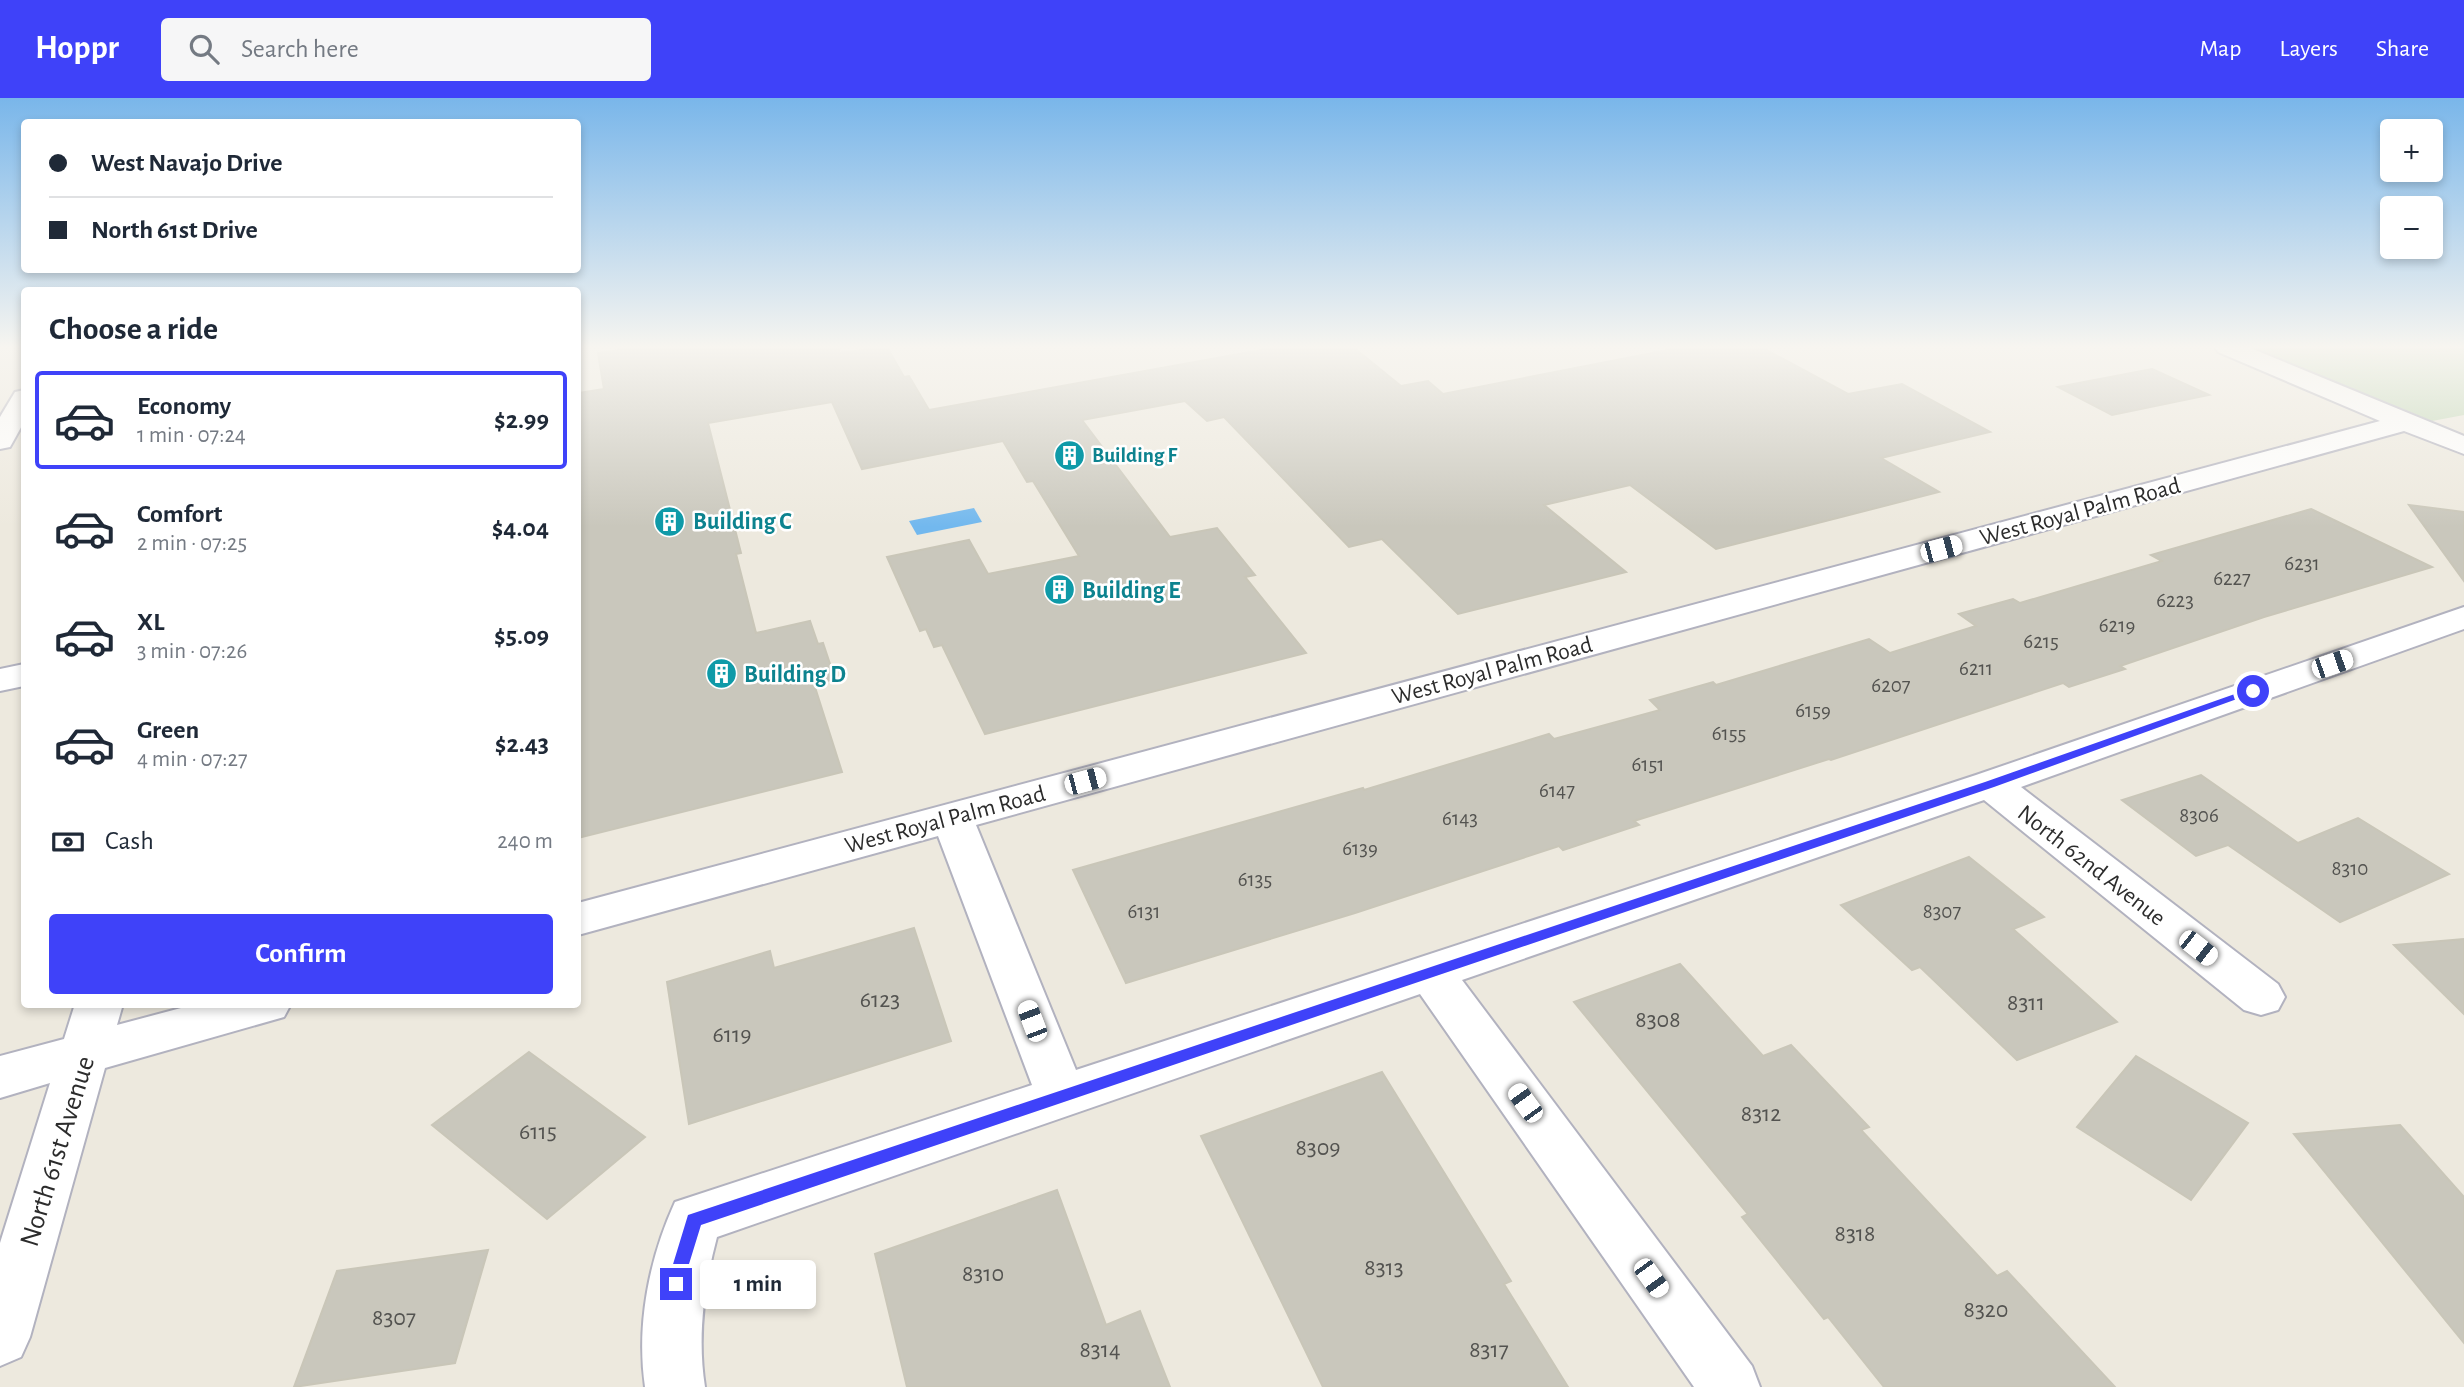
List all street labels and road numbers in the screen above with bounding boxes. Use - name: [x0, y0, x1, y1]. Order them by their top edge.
- street label: West Royal Palm Road: [1977, 474, 2183, 550]
- street label: West Royal Palm Road: [1389, 633, 1595, 709]
- street label: West Royal Palm Road: [842, 782, 1048, 858]
- street label: North 62nd Avenue: [2013, 801, 2170, 931]
- street label: North 61st Avenue: [16, 1053, 100, 1250]

